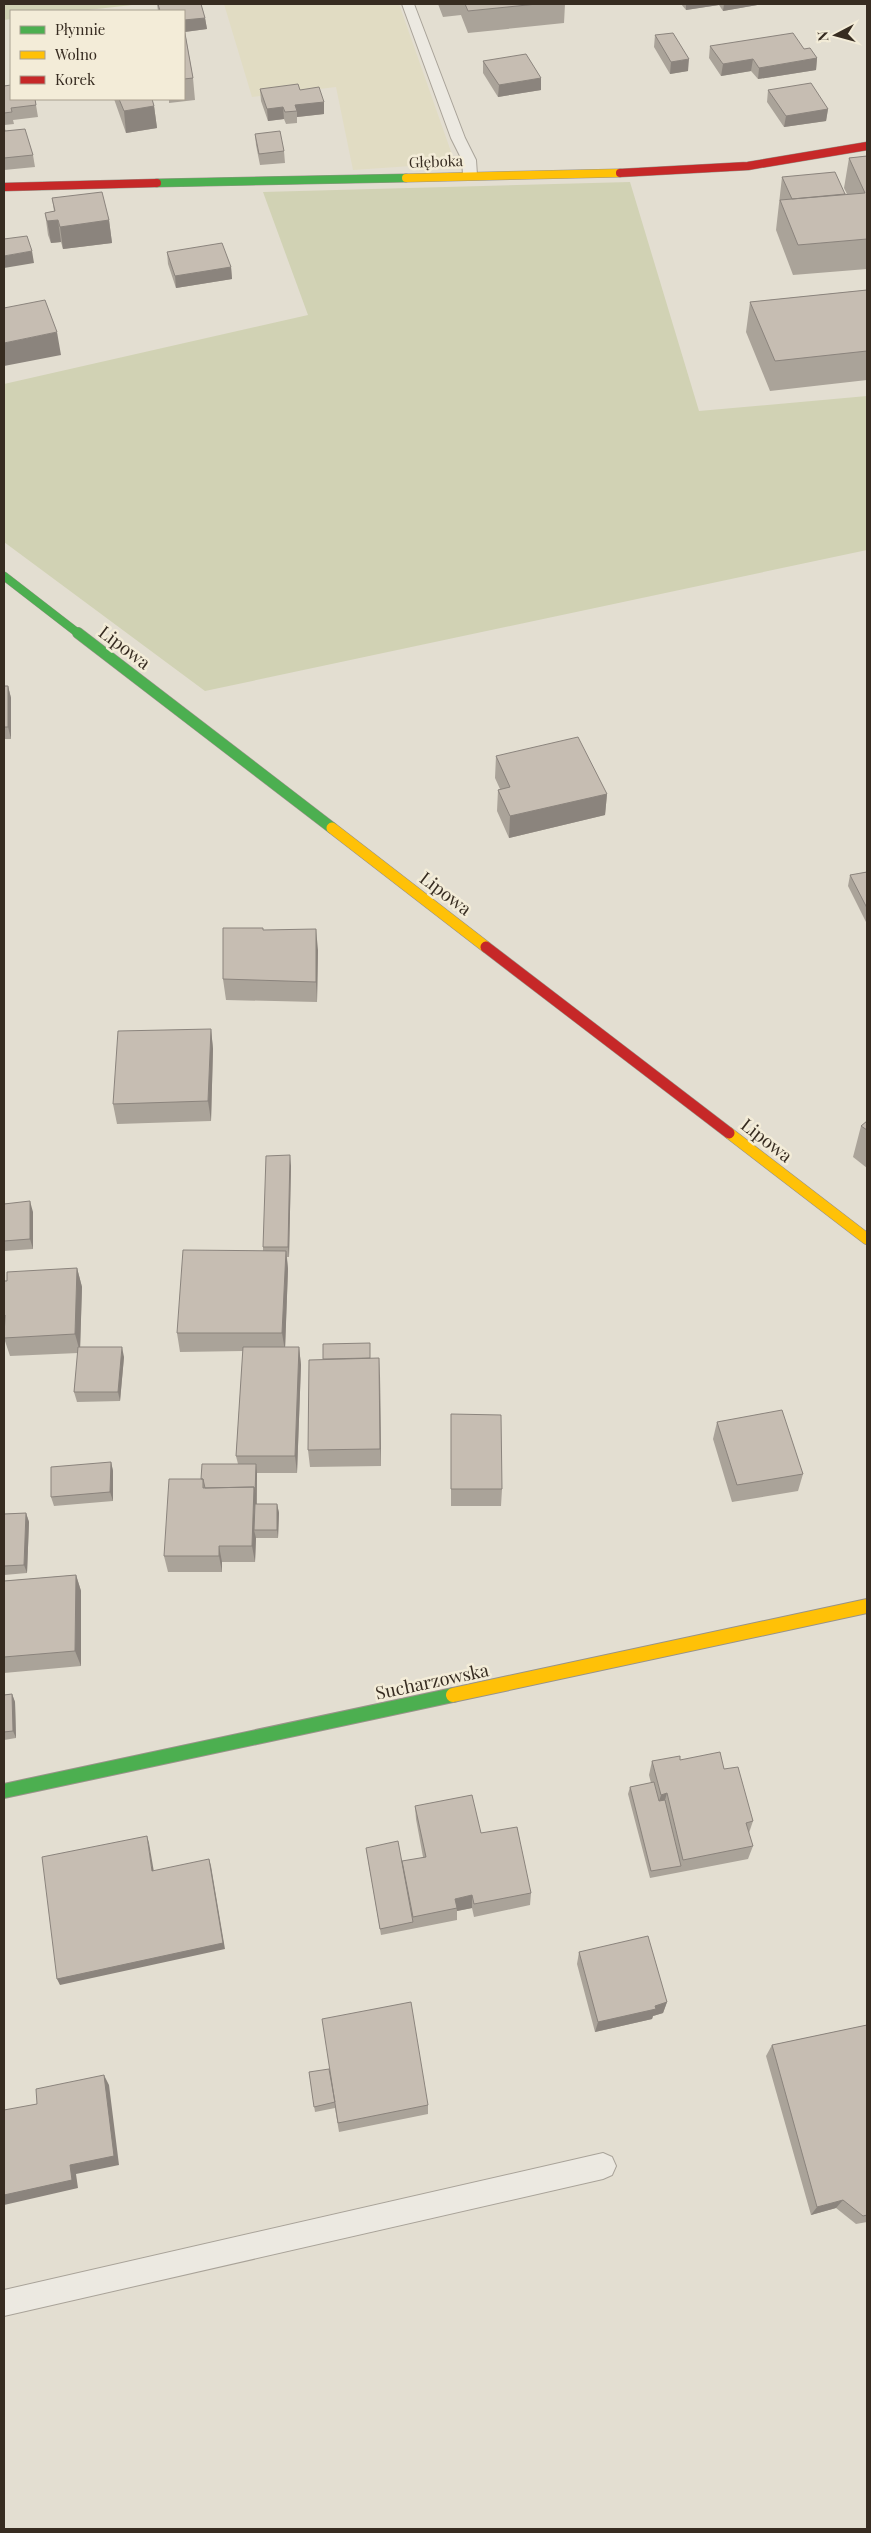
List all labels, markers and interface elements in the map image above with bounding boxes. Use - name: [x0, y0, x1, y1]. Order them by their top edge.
- legend: [10, 10, 185, 100]
- north arrow: [811, 10, 861, 60]
- text: Płynnie: [55, 19, 105, 39]
- text: N: [813, 30, 833, 42]
- text: Wolno: [54, 44, 97, 64]
- text: Korek: [55, 69, 96, 89]
- street label: Głęboka: [409, 150, 464, 172]
- street label: Lipowa: [94, 620, 156, 674]
- street label: Lipowa: [415, 866, 477, 920]
- street label: Lipowa: [736, 1112, 798, 1168]
- street label: Sucharzowska: [373, 1657, 491, 1705]

